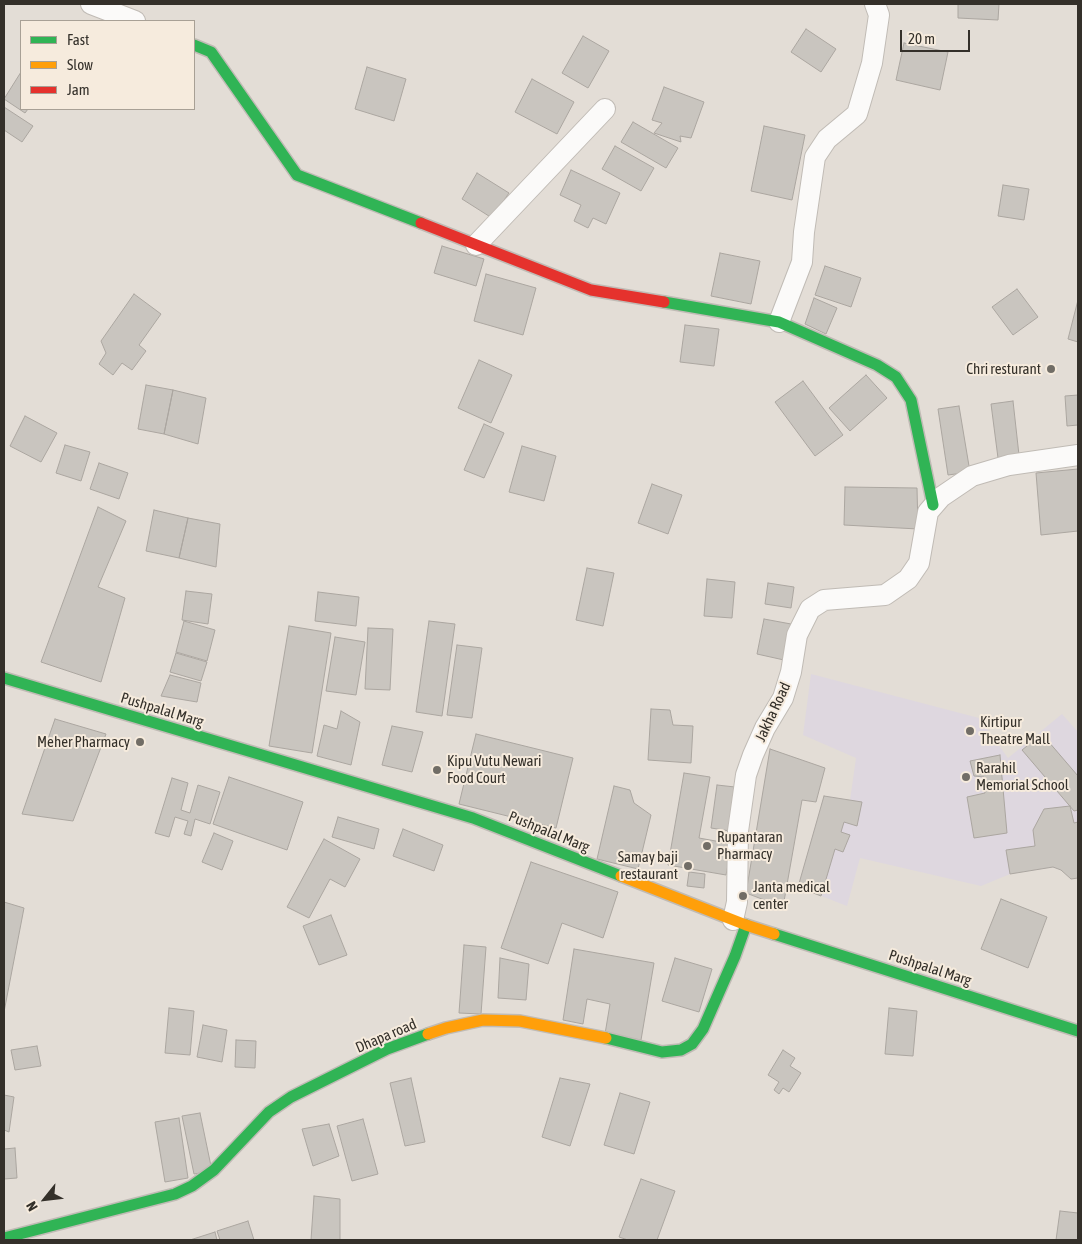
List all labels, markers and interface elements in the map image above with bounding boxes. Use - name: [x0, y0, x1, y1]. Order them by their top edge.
- legend: [20, 20, 195, 110]
- scale bar: [902, 20, 972, 52]
- text: 20 m: [908, 30, 935, 47]
- text: Fast: [67, 31, 89, 48]
- text: Slow: [67, 56, 93, 73]
- text: Jam: [67, 81, 90, 98]
- place label: Chri resturant: [966, 360, 1041, 378]
- marker: Chri resturant: [1045, 363, 1057, 375]
- street label: Jakha Road: [751, 680, 795, 744]
- street label: Pushpalal Marg: [118, 689, 206, 731]
- place label: Kirtipur Theatre Mall: [980, 713, 1050, 748]
- marker: Kirtipur Theatre Mall: [964, 725, 976, 737]
- place label: Meher Pharmacy: [37, 733, 130, 751]
- marker: Meher Pharmacy: [134, 736, 146, 748]
- place label: Kipu Vutu Newari Food Court: [447, 752, 541, 787]
- place label: Rarahil Memorial School: [976, 759, 1069, 794]
- marker: Kipu Vutu Newari Food Court: [431, 764, 443, 776]
- marker: Rarahil Memorial School: [960, 771, 972, 783]
- street label: Pushpalal Marg: [506, 808, 592, 856]
- place label: Rupantaran Pharmacy: [717, 828, 783, 863]
- marker: Rupantaran Pharmacy: [701, 840, 713, 852]
- place label: Samay baji restaurant: [618, 848, 678, 883]
- marker: Samay baji restaurant: [682, 860, 694, 872]
- place label: Janta medical center: [753, 878, 830, 913]
- marker: Janta medical center: [737, 890, 749, 902]
- street label: Pushpalal Marg: [886, 946, 974, 990]
- street label: Dhapa road: [353, 1015, 419, 1057]
- north arrow: [20, 1174, 70, 1224]
- text: N: [23, 1199, 41, 1214]

